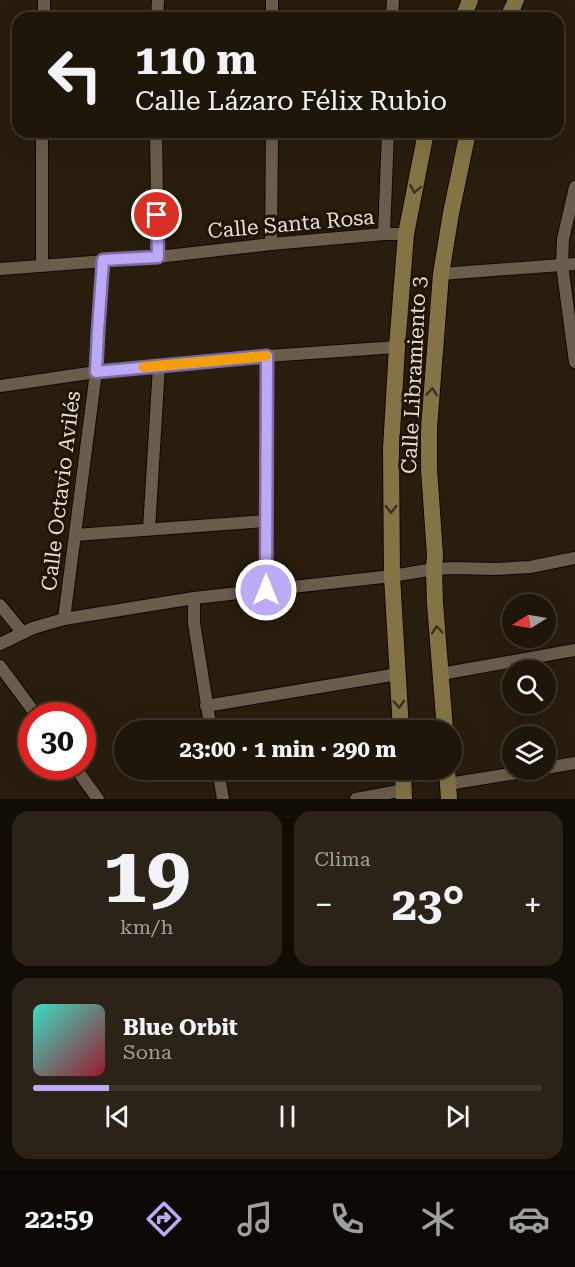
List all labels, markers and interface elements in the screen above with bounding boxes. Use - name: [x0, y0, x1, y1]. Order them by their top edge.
- text: 110 m: [135, 35, 257, 84]
- icon: left: [36, 36, 114, 114]
- text: Calle Lázaro Félix Rubio: [135, 85, 447, 117]
- one-way arrow: [409, 184, 422, 194]
- pin: [131, 189, 182, 240]
- icon: arrive: [140, 198, 173, 231]
- street label: Calle Santa Rosa: [207, 205, 376, 243]
- street label: Calle Libramiento 3: [397, 276, 431, 474]
- one-way arrow: [425, 387, 438, 397]
- street label: Calle Octavio Avilés: [37, 390, 85, 592]
- one-way arrow: [385, 505, 397, 514]
- position arrow: [234, 558, 298, 622]
- north arrow: [502, 594, 556, 648]
- map controls: [502, 594, 556, 780]
- one-way arrow: [431, 626, 444, 635]
- button: search: [502, 660, 556, 714]
- one-way arrow: [393, 699, 406, 708]
- speed limit sign: 30: [18, 702, 96, 780]
- button: layers: [502, 726, 556, 780]
- text: 23:00 · 1 min · 290 m: [179, 737, 397, 762]
- text: 19: [103, 830, 190, 921]
- text: Clima: [315, 847, 370, 871]
- text: 23°: [392, 878, 465, 931]
- text: −: [315, 885, 333, 924]
- text: +: [524, 885, 542, 924]
- text: km/h: [120, 915, 174, 939]
- text: Blue Orbit: [123, 1015, 238, 1040]
- text: Sona: [123, 1040, 172, 1064]
- icon: previous: [101, 1100, 134, 1133]
- icon: pause: [271, 1100, 304, 1133]
- icon: next: [441, 1100, 474, 1133]
- icon: directions: [143, 1198, 185, 1240]
- icon: music: [234, 1198, 276, 1240]
- icon: phone: [326, 1198, 368, 1240]
- icon: climate: [417, 1198, 459, 1240]
- icon: car: [508, 1198, 550, 1240]
- text: 22:59: [25, 1203, 94, 1235]

